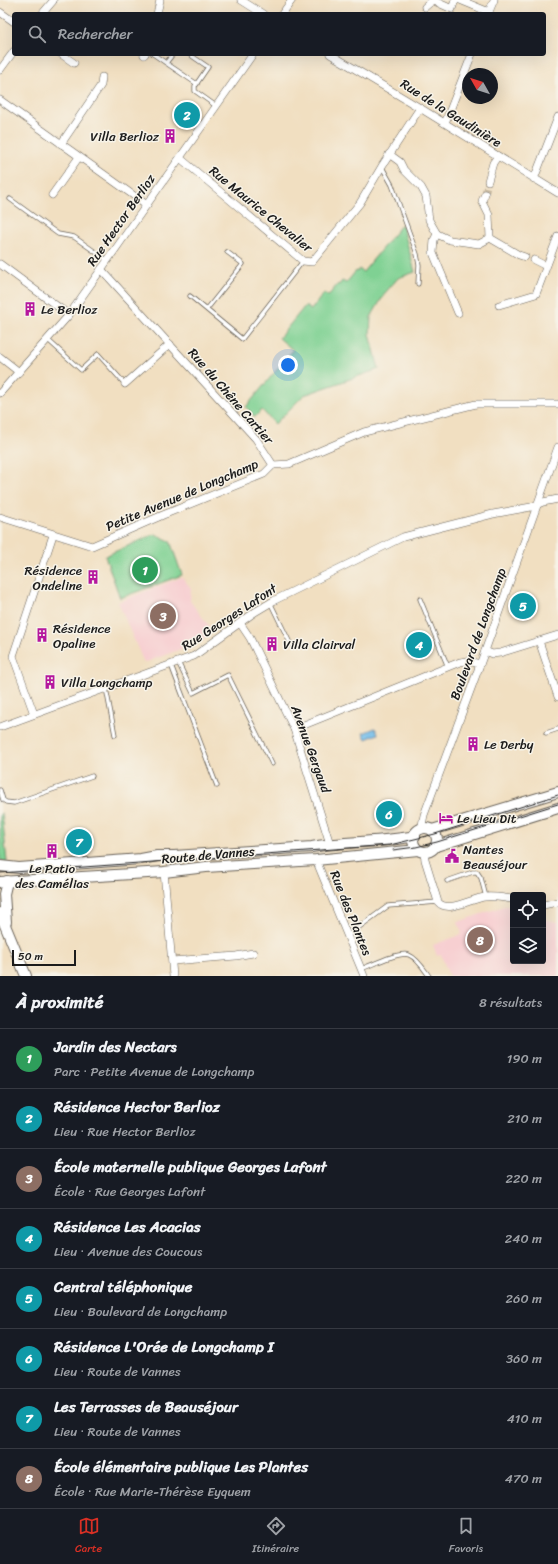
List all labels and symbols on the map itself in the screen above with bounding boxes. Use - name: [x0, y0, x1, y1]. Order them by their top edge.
- north arrow: [462, 68, 498, 104]
- street label: Rue de la Gaudinière: [396, 73, 506, 153]
- pin: 2: [174, 100, 200, 130]
- place label: Villa Berlioz: [90, 125, 160, 148]
- building icon: Villa Berlioz: [162, 128, 178, 144]
- street label: Rue Maurice Chevalier: [204, 160, 319, 259]
- street label: Rue Hector Berlioz: [81, 168, 162, 271]
- place label: Le Berlioz: [41, 298, 98, 321]
- building icon: Le Berlioz: [22, 301, 38, 317]
- street label: Rue du Chêne Cartier: [182, 342, 280, 450]
- your location: [278, 355, 298, 375]
- street label: Petite Avenue de Longchamp: [102, 452, 262, 538]
- pin: 1: [132, 555, 158, 585]
- place label: Résidence Ondeline: [25, 559, 82, 597]
- street label: Boulevard de Longchamp: [443, 564, 513, 703]
- building icon: Résidence Ondeline: [85, 569, 101, 585]
- street label: Rue Georges Lafont: [176, 577, 282, 657]
- pin: 5: [510, 591, 536, 621]
- pin: 3: [150, 601, 176, 631]
- place label: Résidence Opaline: [53, 617, 111, 655]
- building icon: Résidence Opaline: [34, 627, 50, 643]
- pin: 4: [406, 630, 432, 660]
- place label: Villa Clairval: [283, 633, 355, 656]
- building icon: Villa Clairval: [264, 636, 280, 652]
- place label: Villa Longchamp: [61, 671, 153, 694]
- building icon: Villa Longchamp: [42, 674, 58, 690]
- street label: Avenue Gergaud: [284, 701, 338, 797]
- place label: Le Derby: [484, 733, 534, 756]
- building icon: Le Derby: [465, 736, 481, 752]
- pin: 6: [376, 799, 402, 829]
- place label: Le Lieu Dit: [457, 807, 517, 830]
- hotel icon: Le Lieu Dit: [438, 810, 454, 826]
- pin: 7: [66, 827, 92, 857]
- place label: Nantes Beauséjour: [463, 838, 528, 876]
- street label: Route de Vannes: [160, 839, 256, 871]
- building icon: Le Patio des Camélias: [44, 843, 60, 859]
- public building icon: Nantes Beauséjour: [444, 848, 460, 864]
- place label: Le Patio des Camélias: [15, 857, 89, 895]
- street label: Rue des Plantes: [323, 867, 379, 960]
- pin: 8: [467, 925, 493, 955]
- scale bar: [12, 948, 76, 967]

